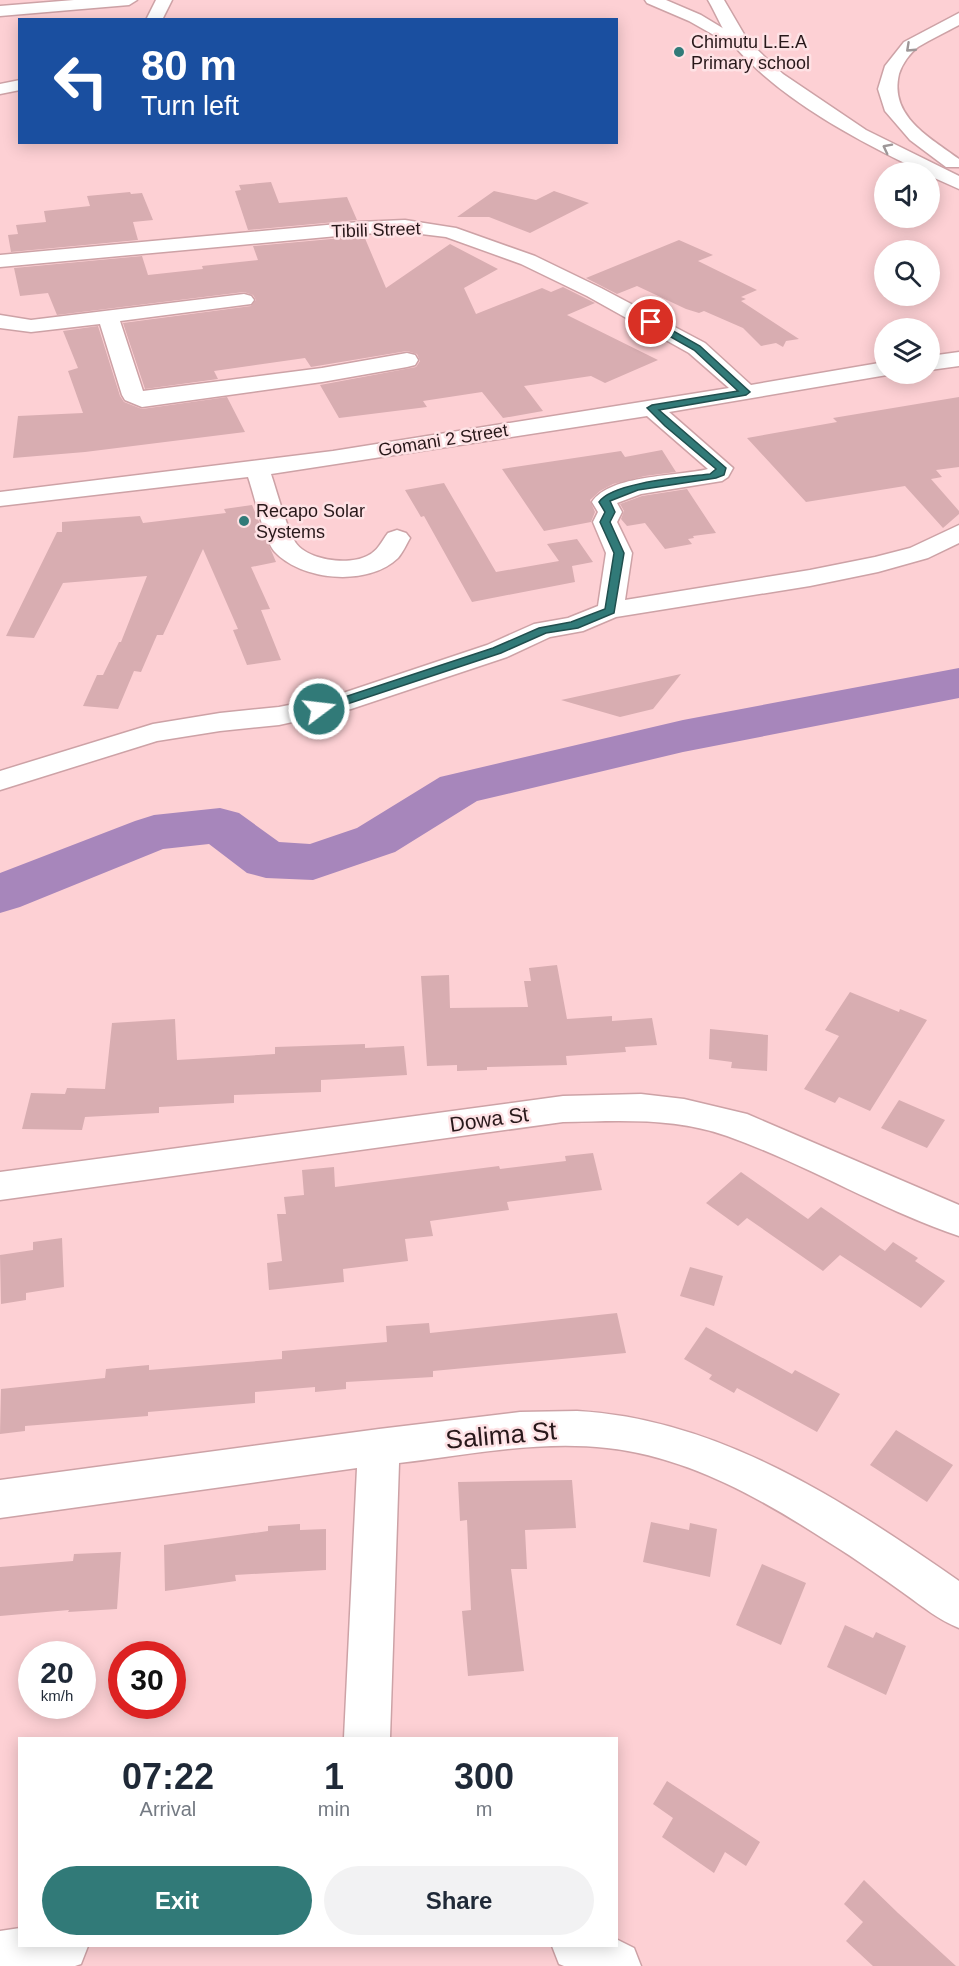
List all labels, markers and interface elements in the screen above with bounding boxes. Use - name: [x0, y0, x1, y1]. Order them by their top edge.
- place label: Chimutu L.E.A Primary school: [691, 32, 810, 73]
- one-way arrow: [906, 41, 916, 52]
- icon: left: [42, 42, 120, 120]
- text: 80 m: [141, 42, 237, 89]
- marker: Chimutu L.E.A Primary school: [672, 45, 686, 59]
- text: Turn left: [141, 91, 239, 121]
- one-way arrow: [883, 144, 894, 156]
- map controls: [874, 162, 940, 384]
- button: sound: [874, 162, 940, 228]
- street label: Tibili Street: [331, 218, 421, 242]
- button: search: [874, 240, 940, 306]
- pin: [625, 296, 676, 347]
- icon: arrive: [634, 305, 667, 338]
- button: layers: [874, 318, 940, 384]
- street label: Gomani 2 Street: [377, 420, 509, 460]
- place label: Recapo Solar Systems: [256, 501, 365, 542]
- marker: Recapo Solar Systems: [237, 514, 251, 528]
- position arrow: [287, 677, 351, 741]
- street label: Dowa St: [448, 1102, 530, 1136]
- street label: Salima St: [444, 1415, 558, 1455]
- speed limit sign: 30: [108, 1641, 186, 1719]
- text: 20: [40, 1656, 74, 1689]
- text: km/h: [41, 1687, 73, 1704]
- text: 07:22: [122, 1756, 214, 1797]
- text: 1: [324, 1756, 344, 1797]
- text: 300: [454, 1756, 514, 1797]
- text: Arrival: [140, 1798, 196, 1820]
- text: min: [318, 1798, 350, 1820]
- text: m: [476, 1798, 492, 1820]
- button: Exit: [42, 1866, 312, 1935]
- button: Share: [324, 1866, 594, 1935]

